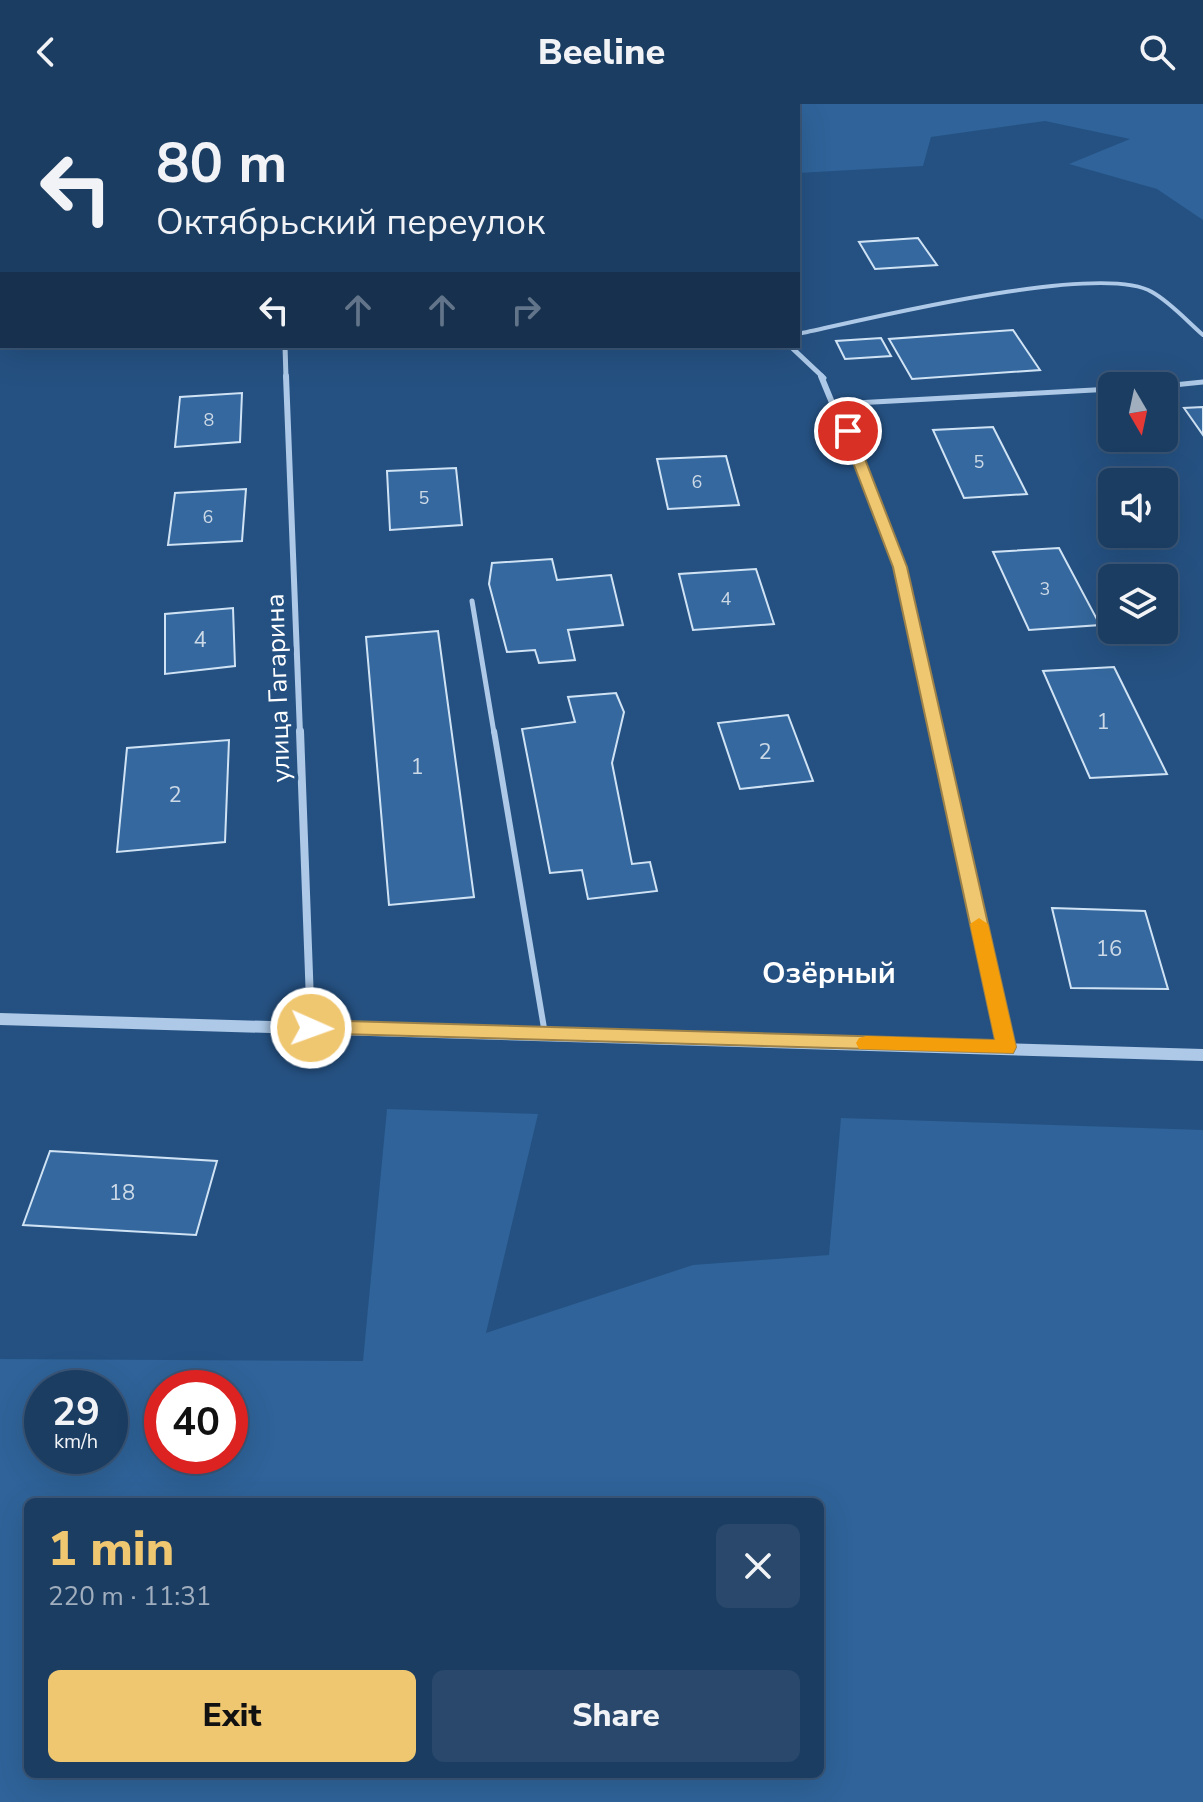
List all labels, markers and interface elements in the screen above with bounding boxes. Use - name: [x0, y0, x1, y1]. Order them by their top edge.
- text: Beeline: [538, 28, 665, 77]
- icon: back: [24, 30, 68, 74]
- icon: search: [1135, 30, 1179, 74]
- text: 80 m: [156, 125, 287, 202]
- icon: left: [24, 136, 128, 240]
- text: Октябрьский переулок: [156, 198, 545, 247]
- icon: left: [252, 288, 296, 332]
- icon: ahead: [336, 288, 380, 332]
- icon: ahead: [420, 288, 464, 332]
- icon: right: [504, 288, 548, 332]
- north arrow: [1098, 372, 1178, 452]
- map controls: [1098, 372, 1178, 644]
- pin: [814, 397, 882, 465]
- house number: 8: [204, 408, 214, 432]
- icon: arrive: [826, 409, 870, 453]
- house number: 5: [974, 450, 984, 474]
- button: sound: [1098, 468, 1178, 548]
- house number: 6: [692, 470, 702, 494]
- house number: 5: [419, 486, 429, 510]
- house number: 6: [203, 505, 213, 529]
- button: layers: [1098, 564, 1178, 644]
- house number: 3: [1040, 577, 1050, 601]
- house number: 4: [721, 587, 732, 611]
- street label: улица Гагарина: [257, 593, 299, 783]
- house number: 4: [193, 625, 207, 655]
- house number: 1: [1096, 707, 1110, 737]
- house number: 2: [758, 737, 772, 767]
- house number: 1: [410, 752, 424, 782]
- house number: 2: [168, 780, 182, 810]
- house number: 16: [1096, 934, 1122, 964]
- district label: Озёрный: [762, 953, 896, 994]
- position arrow: [269, 986, 353, 1070]
- house number: 18: [109, 1178, 135, 1208]
- speed limit sign: 40: [144, 1370, 248, 1474]
- text: 29: [52, 1385, 100, 1439]
- text: km/h: [54, 1428, 98, 1455]
- text: 1 min: [48, 1516, 174, 1582]
- button: close: [716, 1524, 800, 1608]
- text: 220 m · 11:31: [48, 1579, 211, 1614]
- button: Exit: [48, 1670, 416, 1762]
- button: Share: [432, 1670, 800, 1762]

